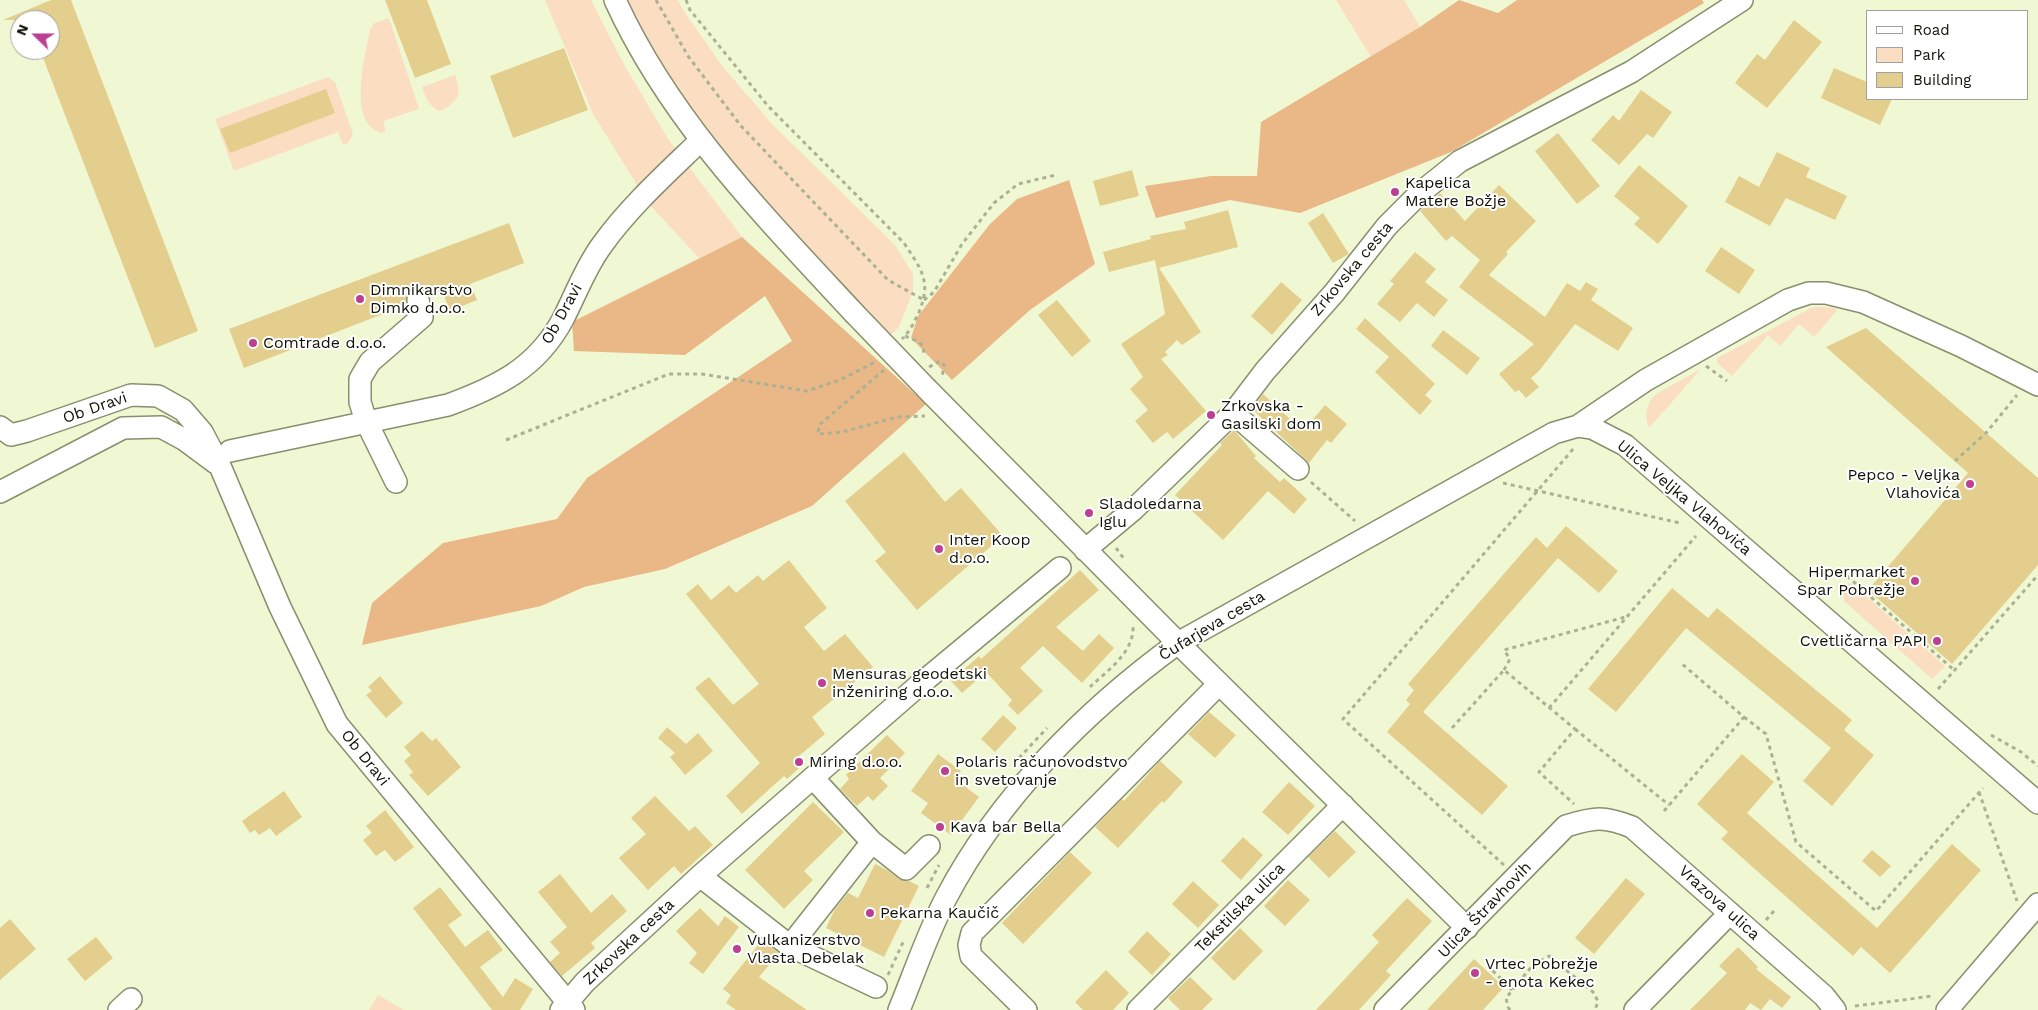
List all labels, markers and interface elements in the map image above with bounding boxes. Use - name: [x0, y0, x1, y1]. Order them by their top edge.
- north arrow: [10, 10, 60, 60]
- legend: [1866, 10, 2028, 100]
- text: Road: [1913, 21, 1950, 39]
- text: N: [13, 22, 31, 38]
- text: Park: [1913, 46, 1945, 64]
- text: Building: [1913, 71, 1971, 89]
- place label: Kapelica Matere Božje: [1405, 173, 1506, 211]
- marker: Kapelica Matere Božje: [1389, 186, 1401, 198]
- street label: Zrkovska cesta: [1307, 218, 1397, 320]
- place label: Dimnikarstvo Dimko d.o.o.: [370, 280, 472, 318]
- street label: Ob Dravi: [537, 280, 587, 348]
- marker: Dimnikarstvo Dimko d.o.o.: [354, 293, 366, 305]
- place label: Comtrade d.o.o.: [263, 333, 386, 353]
- marker: Comtrade d.o.o.: [247, 337, 259, 349]
- street label: Ob Dravi: [60, 388, 130, 428]
- place label: Zrkovska - Gasilski dom: [1221, 396, 1321, 434]
- marker: Zrkovska - Gasilski dom: [1205, 409, 1217, 421]
- street label: Ulica Veljka Vlahovića: [1613, 436, 1755, 560]
- place label: Pepco - Veljka Vlahovića: [1848, 465, 1960, 503]
- marker: Pepco - Veljka Vlahovića: [1964, 478, 1976, 490]
- place label: Sladoledarna Iglu: [1099, 494, 1202, 532]
- marker: Sladoledarna Iglu: [1083, 507, 1095, 519]
- place label: Inter Koop d.o.o.: [949, 530, 1030, 568]
- marker: Inter Koop d.o.o.: [933, 543, 945, 555]
- place label: Hipermarket Spar Pobrežje: [1797, 562, 1905, 600]
- marker: Hipermarket Spar Pobrežje: [1909, 575, 1921, 587]
- street label: Čufarjeva cesta: [1155, 587, 1269, 665]
- place label: Cvetličarna PAPI: [1800, 631, 1927, 651]
- marker: Cvetličarna PAPI: [1931, 635, 1943, 647]
- place label: Mensuras geodetski inženiring d.o.o.: [832, 664, 987, 702]
- marker: Mensuras geodetski inženiring d.o.o.: [816, 677, 828, 689]
- street label: Ob Dravi: [337, 726, 393, 790]
- place label: Miring d.o.o.: [809, 752, 902, 772]
- place label: Polaris računovodstvo in svetovanje: [955, 752, 1128, 790]
- marker: Miring d.o.o.: [793, 756, 805, 768]
- marker: Polaris računovodstvo in svetovanje: [939, 765, 951, 777]
- place label: Kava bar Bella: [950, 817, 1061, 837]
- marker: Kava bar Bella: [934, 821, 946, 833]
- street label: Ulica Štravhovih: [1434, 858, 1536, 962]
- street label: Tekstilska ulica: [1191, 859, 1289, 957]
- street label: Vrazova ulica: [1674, 861, 1764, 945]
- street label: Zrkovska cesta: [580, 895, 678, 989]
- place label: Pekarna Kaučič: [880, 903, 999, 923]
- marker: Pekarna Kaučič: [864, 907, 876, 919]
- place label: Vulkanizerstvo Vlasta Debelak: [747, 930, 864, 968]
- marker: Vulkanizerstvo Vlasta Debelak: [731, 943, 743, 955]
- place label: Vrtec Pobrežje - enota Kekec: [1485, 954, 1598, 992]
- marker: Vrtec Pobrežje - enota Kekec: [1469, 967, 1481, 979]

